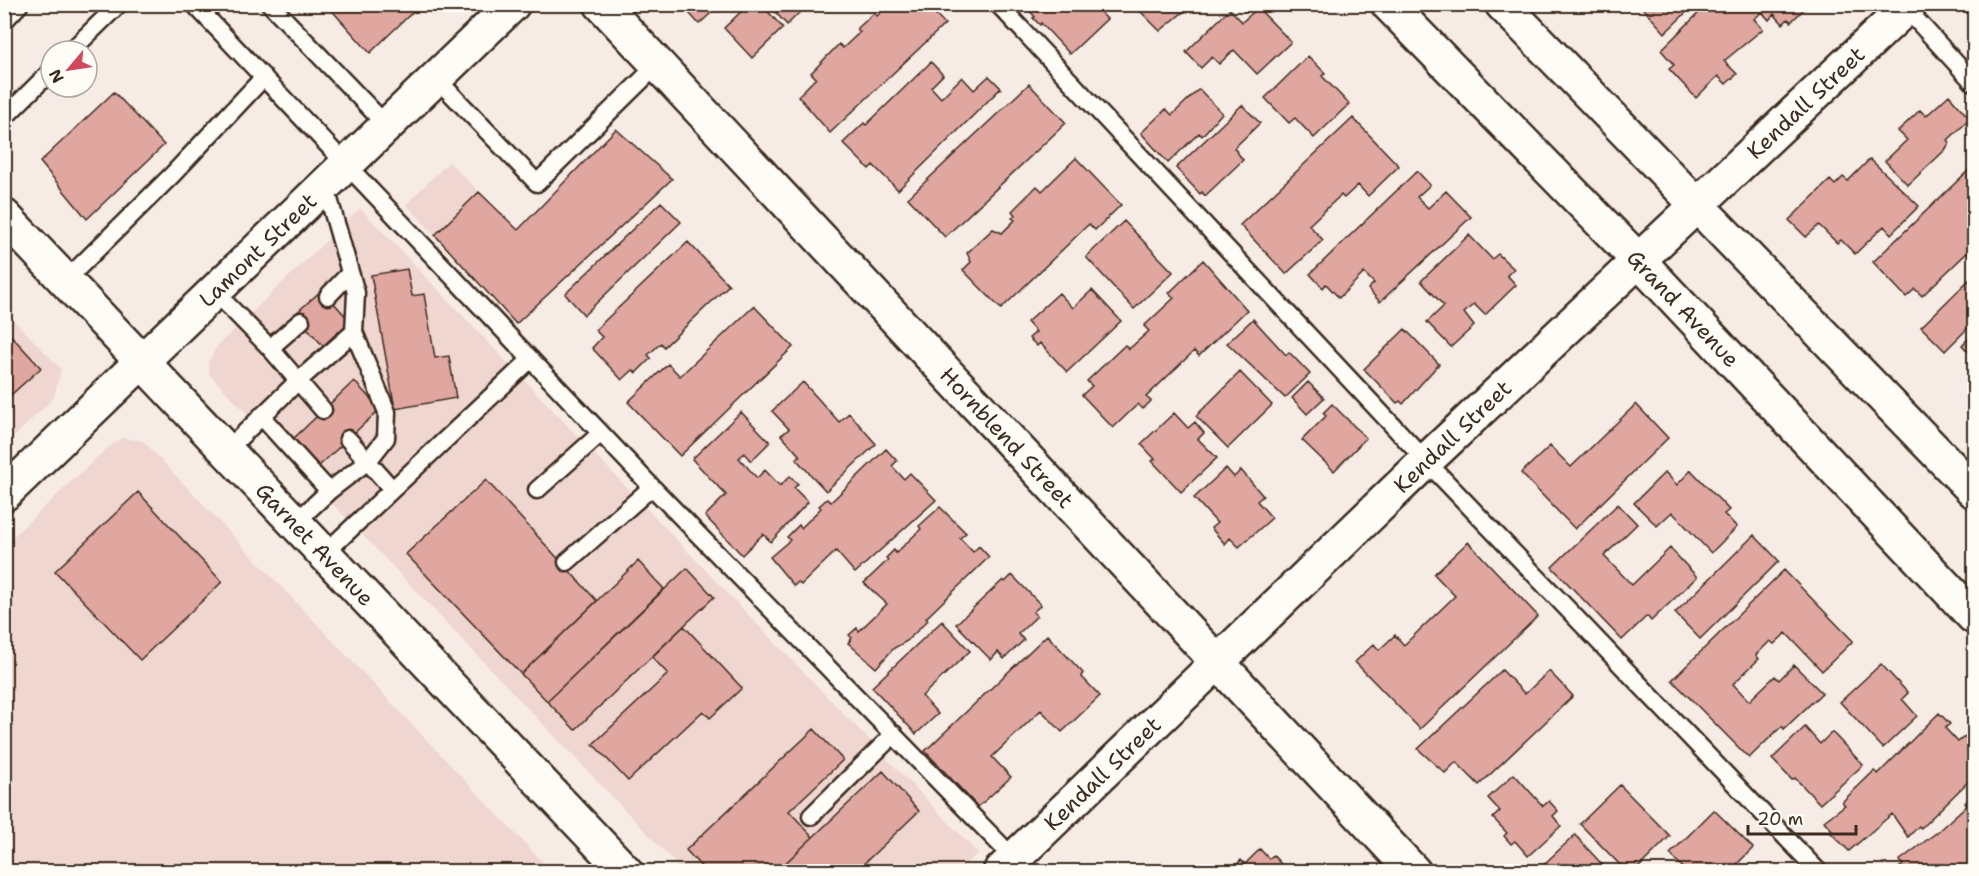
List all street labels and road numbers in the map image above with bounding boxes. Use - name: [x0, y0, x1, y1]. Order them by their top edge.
- street label: Kendall Street: [1740, 40, 1871, 165]
- street label: Lamont Street: [193, 186, 323, 313]
- street label: Grand Avenue: [1621, 243, 1746, 373]
- street label: Hornblend Street: [934, 361, 1080, 514]
- street label: Kendall Street: [1387, 373, 1517, 499]
- street label: Garnet Avenue: [249, 476, 381, 612]
- street label: Kendall Street: [1037, 710, 1167, 837]

